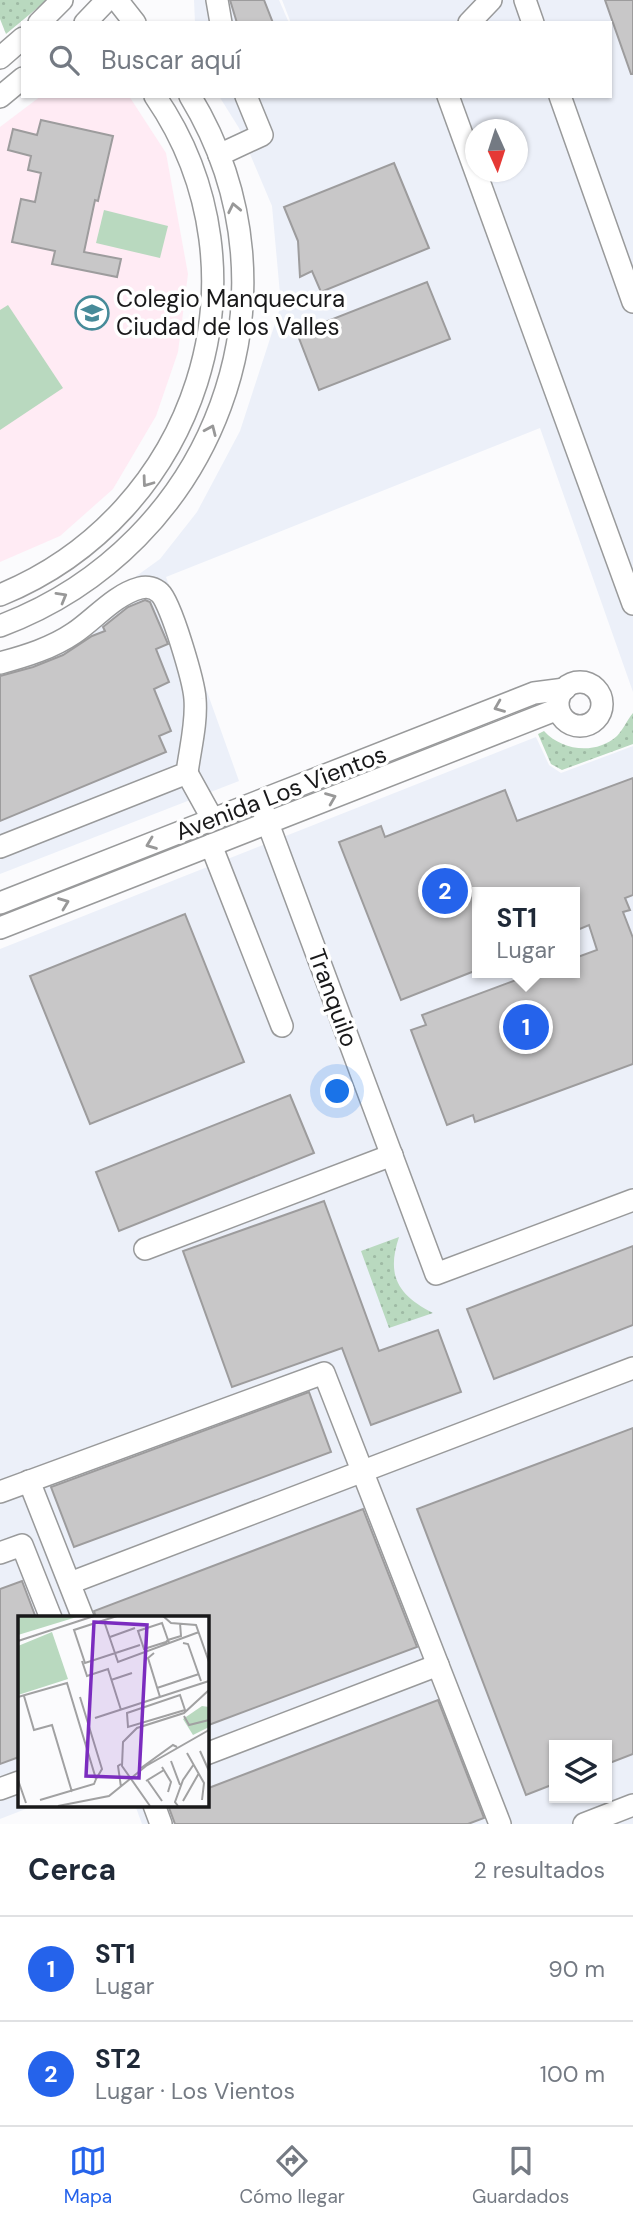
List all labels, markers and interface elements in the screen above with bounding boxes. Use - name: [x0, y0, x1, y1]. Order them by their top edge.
- search box: [21, 21, 612, 98]
- icon: search: [45, 41, 83, 79]
- text: Buscar aquí: [101, 43, 241, 77]
- north arrow: [465, 119, 528, 182]
- one-way arrow: [227, 202, 242, 214]
- place label: Colegio Manquecura Ciudad de los Valles: [116, 283, 345, 342]
- school or university icon: Colegio Manquecura Ciudad de los Valles: [73, 294, 111, 332]
- one-way arrow: [203, 425, 217, 438]
- one-way arrow: [143, 474, 155, 487]
- one-way arrow: [54, 592, 67, 605]
- one-way arrow: [494, 699, 506, 713]
- street label: Avenida Los Vientos: [171, 738, 391, 847]
- one-way arrow: [325, 792, 337, 806]
- one-way arrow: [145, 836, 157, 850]
- pin: 2: [422, 865, 468, 917]
- popup: [472, 887, 580, 978]
- one-way arrow: [57, 897, 69, 911]
- text: ST1: [496, 901, 537, 935]
- text: Lugar: [496, 935, 556, 965]
- street label: Tranquilo: [301, 945, 365, 1051]
- pin: 1: [503, 1001, 549, 1053]
- your location: [320, 1074, 354, 1108]
- inset map: [18, 1616, 208, 1806]
- map controls: [549, 1740, 612, 1803]
- button: layers: [549, 1740, 612, 1803]
- text: Cerca: [28, 1850, 116, 1889]
- text: 2 resultados: [474, 1855, 605, 1885]
- text: ST1: [95, 1937, 136, 1971]
- text: 1: [47, 1954, 55, 1984]
- text: 90 m: [548, 1954, 605, 1984]
- text: Lugar: [95, 1971, 154, 2001]
- text: ST2: [95, 2042, 141, 2076]
- text: 2: [44, 2059, 58, 2089]
- text: 100 m: [540, 2059, 605, 2089]
- text: Lugar · Los Vientos: [95, 2076, 295, 2106]
- tab: Mapa: [64, 2142, 112, 2209]
- tab: Cómo llegar: [239, 2142, 345, 2209]
- tab: Guardados: [472, 2142, 569, 2209]

